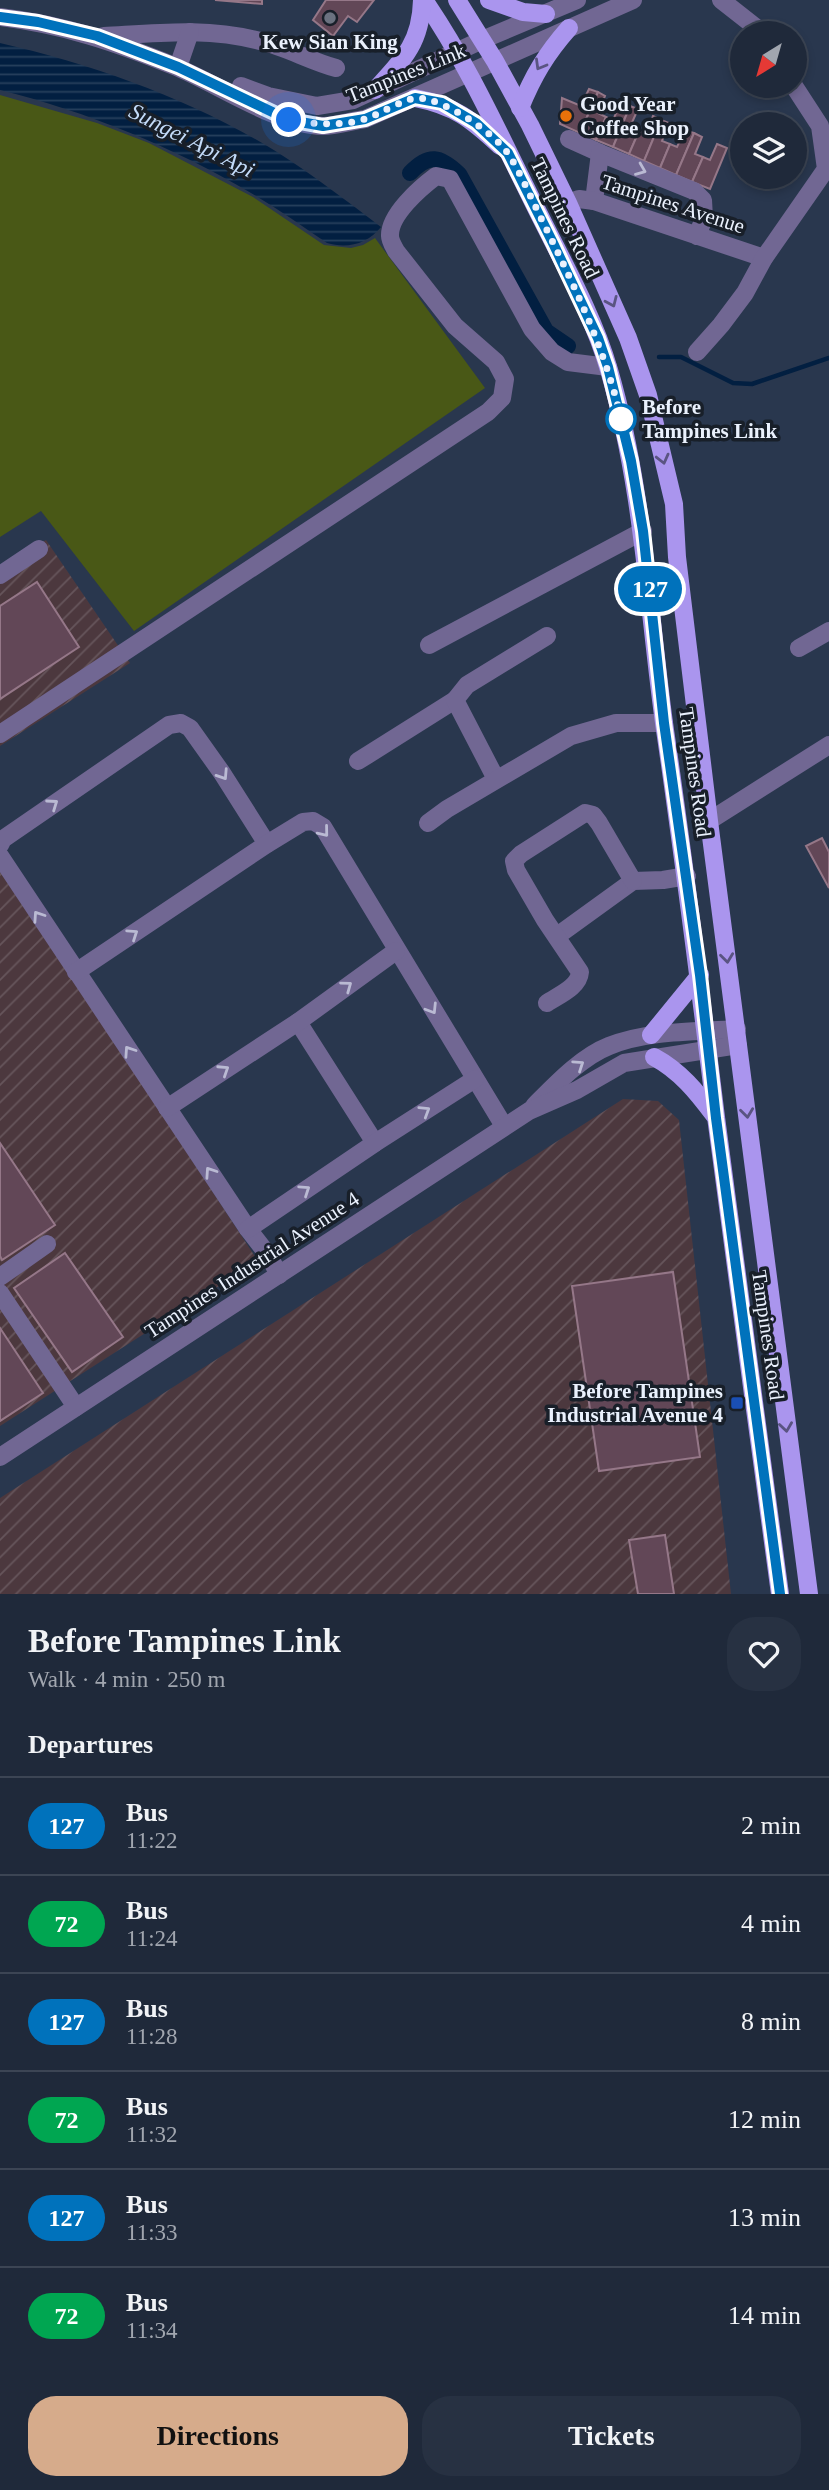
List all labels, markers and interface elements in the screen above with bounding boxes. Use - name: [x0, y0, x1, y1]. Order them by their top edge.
- marker: Kew Sian King: [322, 10, 338, 26]
- north arrow: [730, 21, 807, 98]
- map controls: [730, 21, 807, 189]
- place label: Kew Sian King: [262, 30, 398, 54]
- street label: Tampines Link: [343, 38, 469, 108]
- one-way arrow: [535, 58, 548, 71]
- place label: Good Year Coffee Shop: [580, 92, 689, 140]
- water label: Sungei Api Api: [125, 98, 259, 183]
- your location: [271, 102, 306, 137]
- marker: Good Year Coffee Shop: [558, 108, 574, 124]
- button: layers: [730, 112, 807, 189]
- street label: Tampines Road: [526, 154, 605, 283]
- one-way arrow: [634, 161, 646, 175]
- street label: Tampines Avenue: [598, 170, 748, 238]
- one-way arrow: [604, 295, 618, 307]
- place label: Before Tampines Link: [642, 395, 778, 443]
- marker: Before Tampines Link: [606, 404, 636, 434]
- one-way arrow: [655, 453, 669, 465]
- line badge: 127: [610, 566, 690, 612]
- text: 127: [632, 576, 668, 602]
- street label: Tampines Road: [674, 706, 716, 839]
- one-way arrow: [215, 767, 228, 780]
- one-way arrow: [45, 800, 58, 812]
- one-way arrow: [315, 825, 328, 837]
- one-way arrow: [33, 910, 46, 923]
- one-way arrow: [125, 930, 138, 942]
- one-way arrow: [720, 952, 735, 964]
- one-way arrow: [339, 982, 352, 994]
- one-way arrow: [423, 1001, 436, 1014]
- one-way arrow: [125, 1046, 137, 1059]
- one-way arrow: [571, 1061, 584, 1073]
- one-way arrow: [216, 1066, 229, 1078]
- one-way arrow: [417, 1106, 430, 1119]
- one-way arrow: [739, 1107, 754, 1119]
- one-way arrow: [206, 1167, 218, 1180]
- one-way arrow: [297, 1185, 310, 1198]
- street label: Tampines Industrial Avenue 4: [140, 1186, 364, 1343]
- street label: Tampines Road: [747, 1269, 789, 1402]
- place label: Before Tampines Industrial Avenue 4: [547, 1379, 723, 1427]
- marker: Before Tampines Industrial Avenue 4: [729, 1395, 745, 1411]
- one-way arrow: [779, 1421, 794, 1432]
- button: heart: [727, 1617, 801, 1691]
- text: Before Tampines Link: [28, 1623, 341, 1659]
- text: Walk · 4 min · 250 m: [28, 1667, 225, 1692]
- text: Departures: [28, 1730, 153, 1759]
- text: Bus: [126, 1798, 168, 1827]
- text: 2 min: [741, 1811, 801, 1840]
- text: 127: [49, 1813, 85, 1839]
- text: 11:22: [126, 1828, 178, 1853]
- text: Bus: [126, 1896, 168, 1925]
- text: 4 min: [741, 1909, 801, 1938]
- text: 72: [55, 1911, 79, 1937]
- text: 11:24: [126, 1926, 178, 1951]
- text: Bus: [126, 1994, 168, 2023]
- text: 8 min: [741, 2007, 801, 2036]
- text: 127: [49, 2009, 85, 2035]
- text: 11:28: [126, 2024, 178, 2049]
- text: Bus: [126, 2092, 168, 2121]
- text: 12 min: [728, 2105, 801, 2134]
- text: 72: [55, 2107, 79, 2133]
- text: 11:32: [126, 2122, 178, 2147]
- text: Bus: [126, 2190, 168, 2219]
- text: 13 min: [728, 2203, 801, 2232]
- text: 127: [49, 2205, 85, 2231]
- text: 11:33: [126, 2220, 178, 2245]
- text: Bus: [126, 2288, 168, 2317]
- text: 14 min: [728, 2301, 801, 2330]
- text: 72: [55, 2303, 79, 2329]
- text: 11:34: [126, 2318, 178, 2343]
- button: Directions: [28, 2396, 408, 2476]
- button: Tickets: [422, 2396, 801, 2476]

